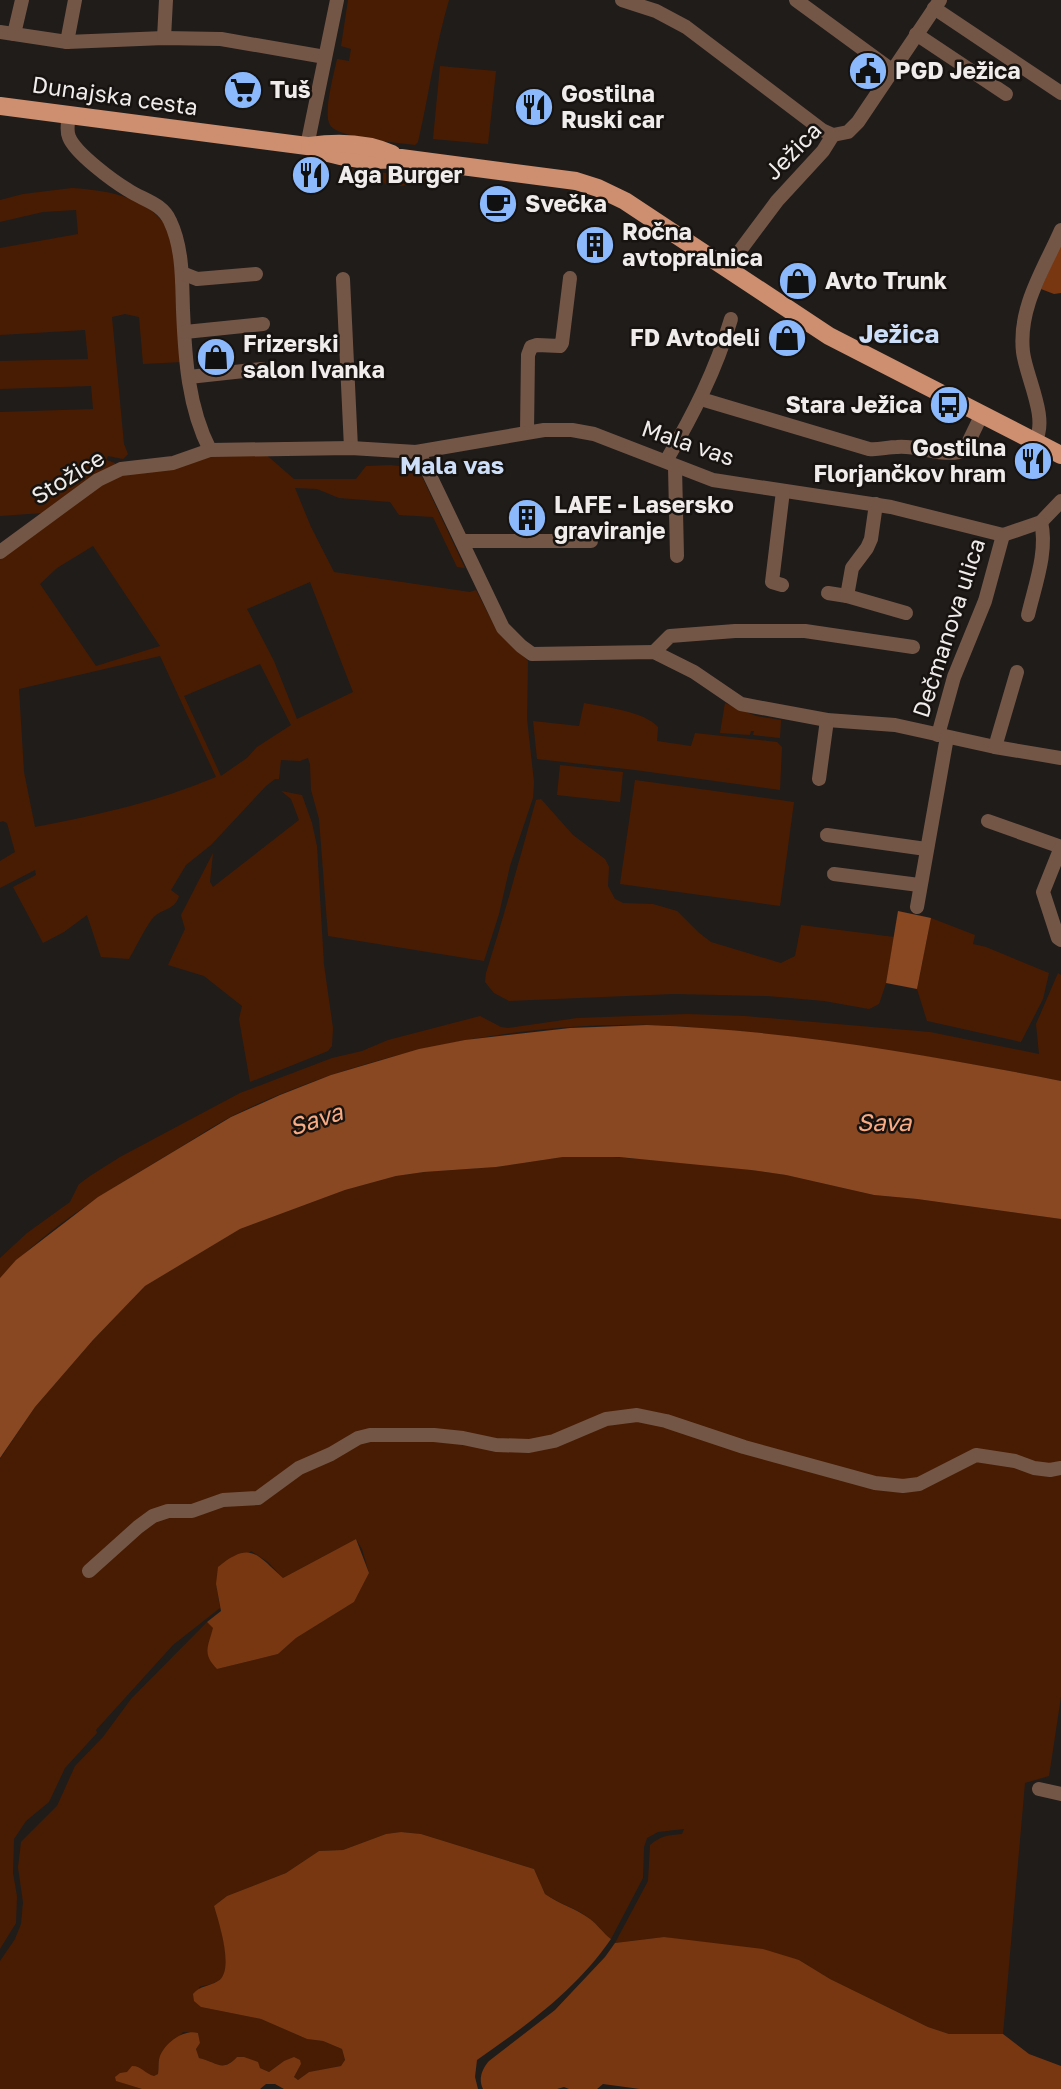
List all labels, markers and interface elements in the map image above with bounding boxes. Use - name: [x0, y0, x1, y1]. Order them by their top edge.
- public building icon: PGD Ježica: [847, 50, 889, 92]
- place label: PGD Ježica: [895, 56, 1021, 84]
- supermarket icon: Tuš: [222, 69, 264, 111]
- street label: Dunajska cesta: [30, 70, 200, 121]
- place label: Tuš: [270, 75, 311, 103]
- place label: Gostilna Ruski car: [561, 79, 664, 133]
- restaurant icon: Gostilna Ruski car: [513, 86, 555, 128]
- street label: Ježica: [758, 116, 827, 185]
- restaurant icon: Aga Burger: [290, 154, 332, 196]
- place label: Aga Burger: [338, 160, 463, 188]
- cafe icon: Svečka: [477, 183, 519, 225]
- place label: Svečka: [525, 189, 607, 217]
- place label: Ročna avtopralnica: [622, 217, 763, 271]
- building icon: Ročna avtopralnica: [574, 224, 616, 266]
- shop icon: Avto Trunk: [777, 260, 819, 302]
- place label: Avto Trunk: [825, 266, 948, 294]
- shop icon: FD Avtodeli: [766, 317, 808, 359]
- district label: Ježica: [859, 318, 939, 349]
- place label: FD Avtodeli: [630, 323, 760, 351]
- place label: Frizerski salon Ivanka: [243, 329, 385, 383]
- shop icon: Frizerski salon Ivanka: [195, 336, 237, 378]
- bus stop icon: Stara Ježica: [928, 384, 970, 426]
- place label: Stara Ježica: [785, 390, 922, 418]
- street label: Mala vas: [638, 413, 738, 471]
- place label: Gostilna Florjančkov hram: [813, 433, 1006, 487]
- restaurant icon: Gostilna Florjančkov hram: [1012, 440, 1054, 482]
- street label: Stožice: [26, 443, 109, 509]
- district label: Mala vas: [400, 450, 504, 479]
- place label: LAFE - Lasersko graviranje: [554, 490, 734, 544]
- building icon: LAFE - Lasersko graviranje: [506, 497, 548, 539]
- street label: Dečmanova ulica: [906, 535, 990, 721]
- water label: Sava: [285, 1096, 347, 1141]
- water label: Sava: [857, 1107, 913, 1136]

